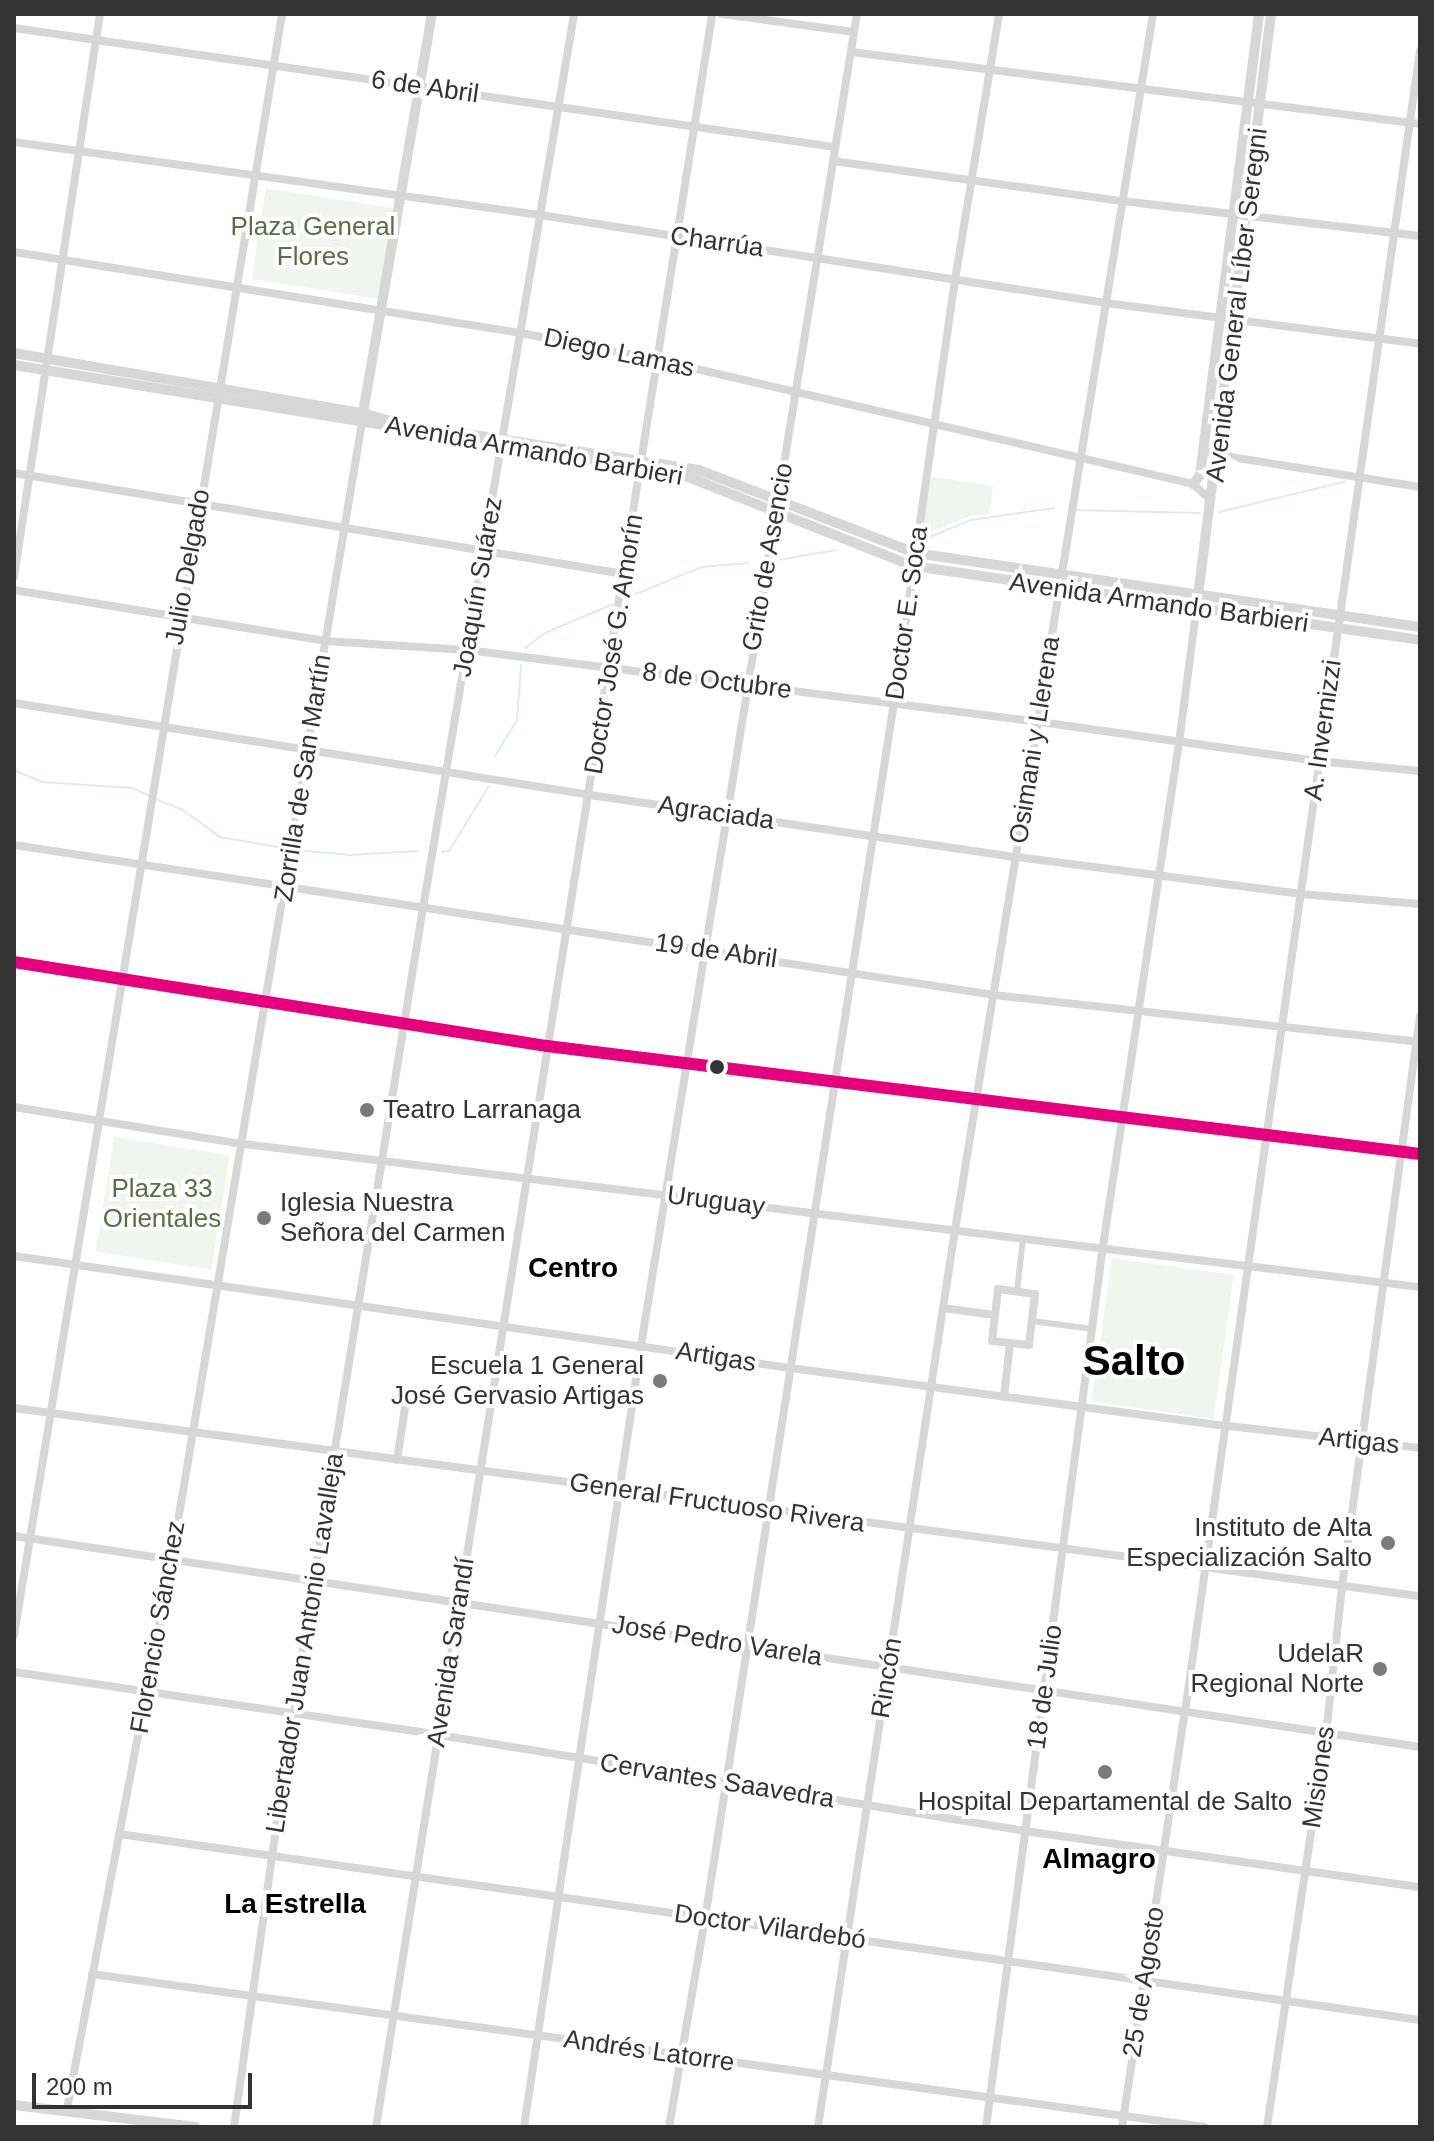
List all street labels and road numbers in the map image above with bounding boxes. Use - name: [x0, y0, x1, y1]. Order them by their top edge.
- street label: 6 de Abril: [368, 64, 482, 110]
- street label: Avenida General Líber Seregni: [1200, 126, 1274, 484]
- street label: Charrúa: [668, 220, 766, 264]
- street label: Diego Lamas: [541, 322, 697, 384]
- street label: Avenida Armando Barbieri: [382, 409, 686, 493]
- street label: Grito de Asencio: [736, 460, 800, 654]
- street label: Julio Delgado: [159, 487, 217, 647]
- street label: Joaquín Suárez: [447, 495, 509, 679]
- street label: Doctor José G. Amorín: [578, 511, 650, 777]
- street label: Doctor E. Soca: [879, 524, 935, 702]
- street label: Avenida Armando Barbieri: [1007, 566, 1311, 640]
- street label: Osimani y Llerena: [1003, 634, 1067, 846]
- street label: Zorrilla de San Martín: [268, 652, 338, 904]
- street label: 8 de Octubre: [641, 656, 793, 706]
- street label: A. Invernizzi: [1298, 658, 1348, 802]
- street label: Agraciada: [656, 789, 776, 837]
- street label: 19 de Abril: [652, 927, 780, 975]
- street label: Uruguay: [665, 1180, 767, 1222]
- street label: Artigas: [674, 1335, 758, 1379]
- street label: Artigas: [1317, 1421, 1401, 1461]
- street label: Libertador Juan Antonio Lavalleja: [259, 1450, 351, 1836]
- street label: General Fructuoso Rivera: [567, 1467, 867, 1539]
- street label: Florencio Sánchez: [124, 1518, 192, 1736]
- street label: Avenida Sarandí: [421, 1555, 481, 1749]
- street label: José Pedro Varela: [610, 1609, 824, 1673]
- street label: 18 de Julio: [1021, 1623, 1069, 1751]
- street label: Rincón: [865, 1636, 909, 1720]
- street label: Misiones: [1296, 1724, 1342, 1830]
- street label: Cervantes Saavedra: [598, 1747, 836, 1815]
- street label: Doctor Vilardebó: [672, 1898, 868, 1956]
- street label: 25 de Agosto: [1117, 1904, 1171, 2060]
- street label: Andrés Latorre: [562, 2024, 736, 2078]

